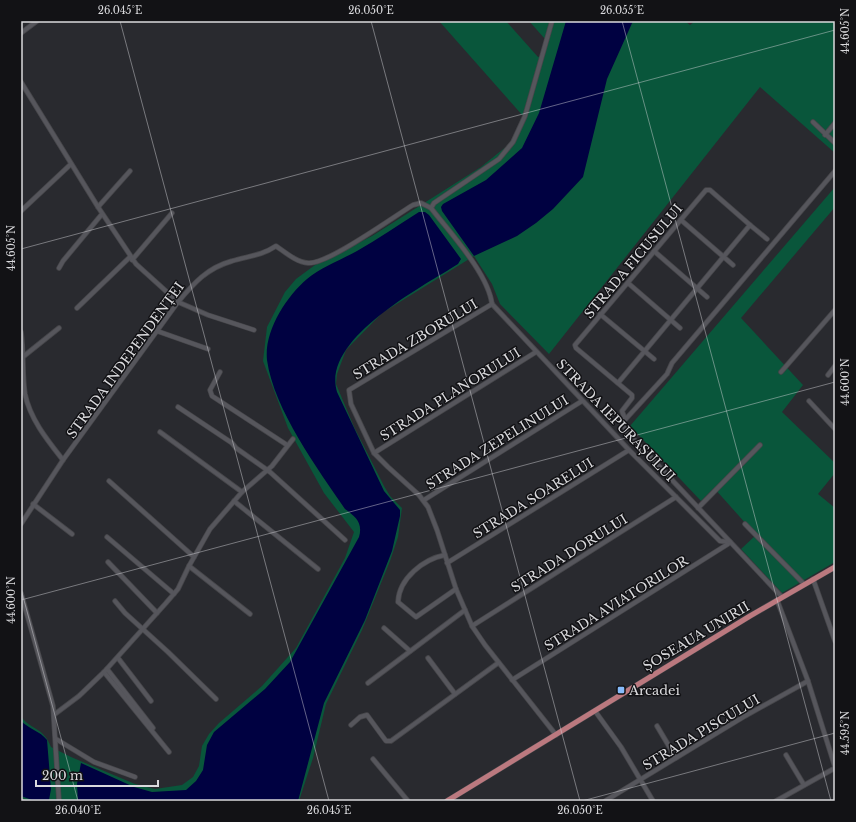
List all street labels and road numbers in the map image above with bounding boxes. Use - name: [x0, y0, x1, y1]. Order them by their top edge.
- street label: STRADA FICUSULUI: [581, 201, 686, 322]
- street label: STRADA INDEPENDENȚEI: [63, 279, 188, 442]
- street label: STRADA ZBORULUI: [350, 295, 481, 383]
- street label: STRADA PLANORULUI: [377, 344, 524, 445]
- street label: STRADA IEPURAȘULUI: [553, 355, 679, 485]
- street label: STRADA ZEPELINULUI: [423, 392, 572, 493]
- street label: STRADA SOARELUI: [470, 454, 597, 543]
- street label: STRADA DORULUI: [508, 511, 631, 596]
- street label: STRADA AVIATORILOR: [541, 552, 692, 655]
- street label: ȘOSEAUA UNIRII: [640, 598, 753, 675]
- street label: STRADA PISCULUI: [640, 691, 763, 774]

